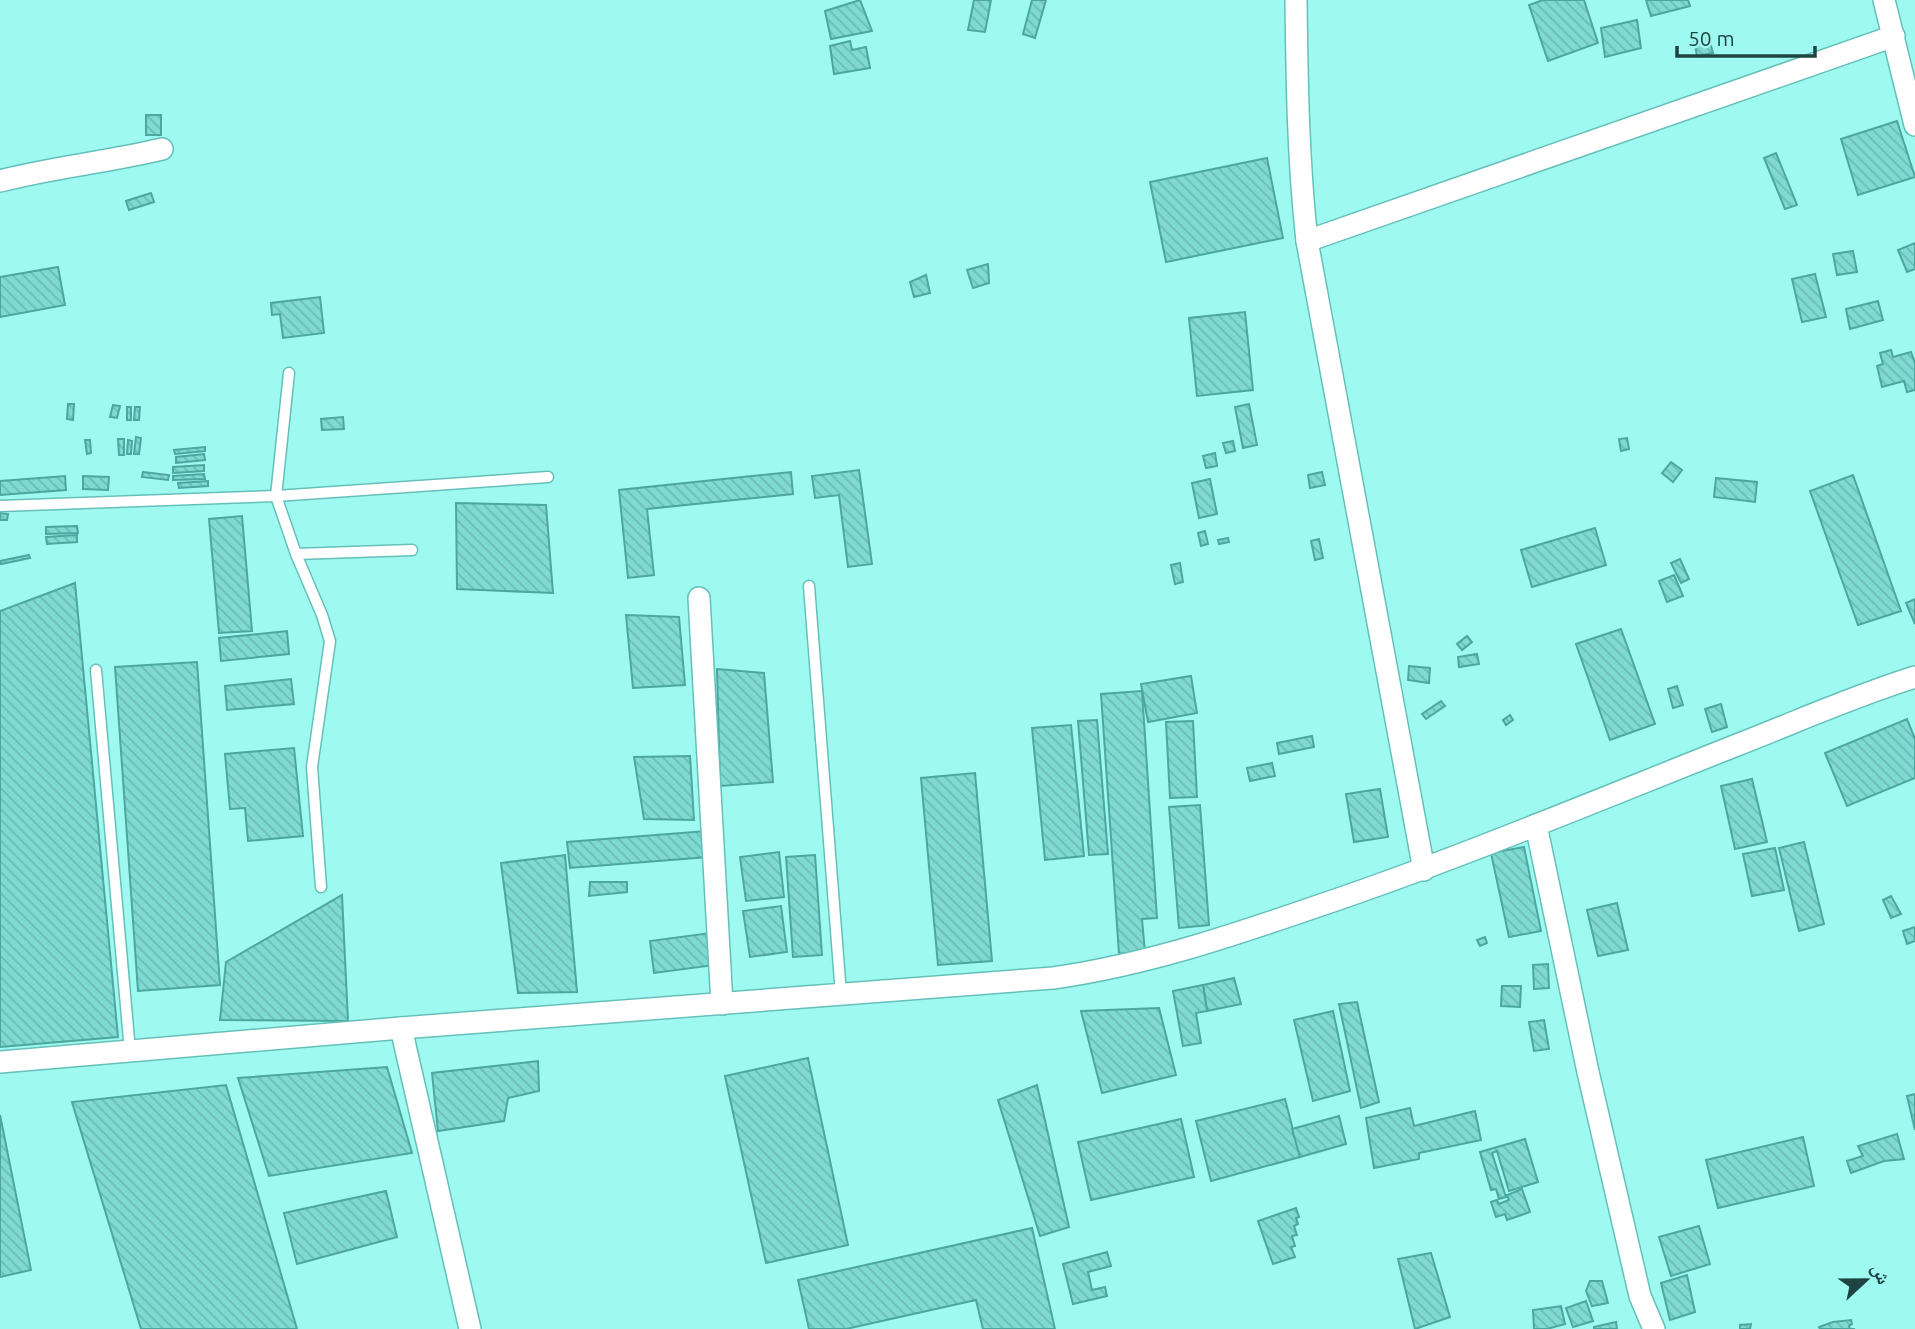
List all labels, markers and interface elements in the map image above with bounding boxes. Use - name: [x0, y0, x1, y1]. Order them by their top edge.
- scale bar: [1677, 14, 1815, 58]
- text: 50 m: [1688, 26, 1735, 50]
- north arrow: [1831, 1245, 1901, 1315]
- text: ش: [1867, 1260, 1896, 1287]

